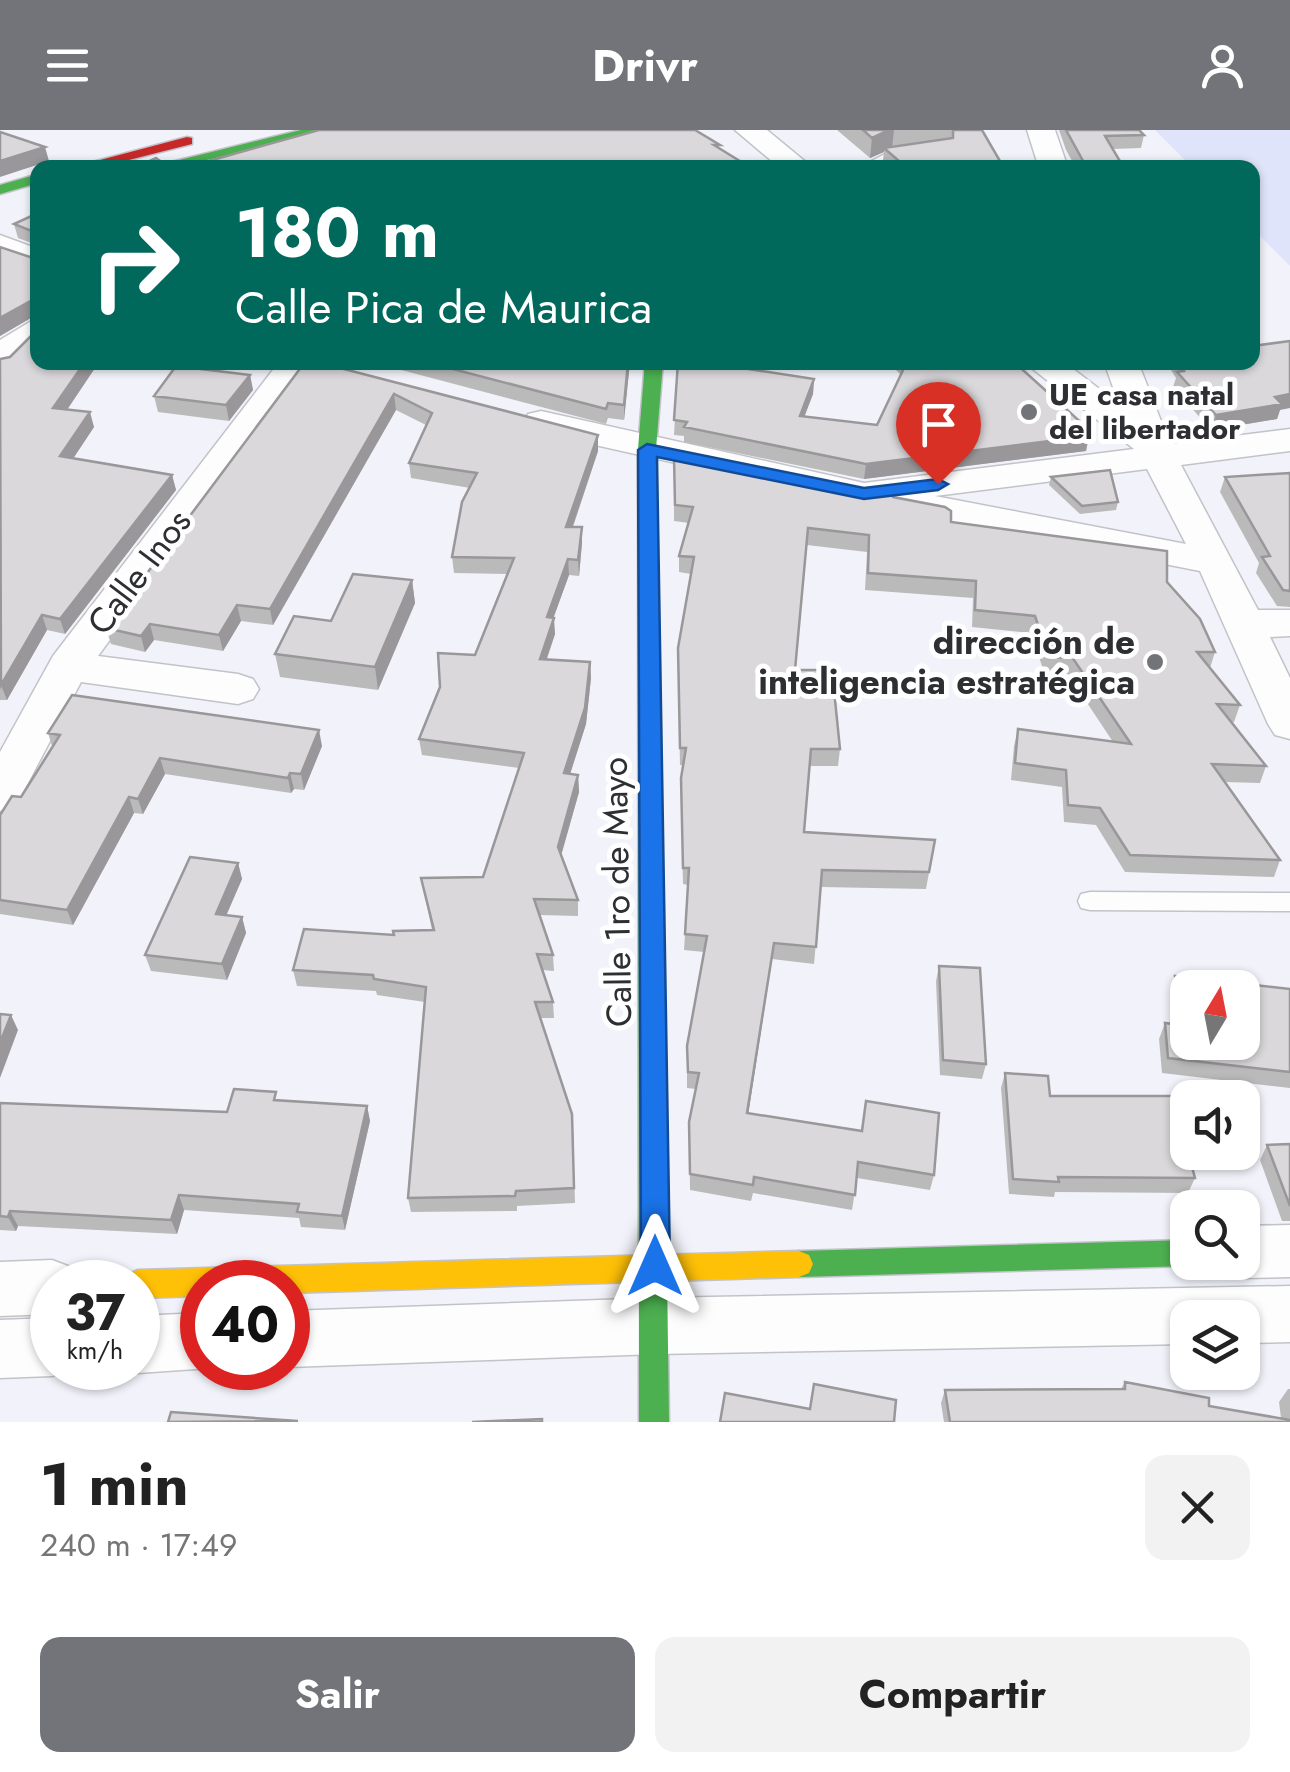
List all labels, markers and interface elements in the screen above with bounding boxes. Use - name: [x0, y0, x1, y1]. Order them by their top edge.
- text: Drivr: [592, 33, 698, 98]
- icon: menu: [40, 38, 95, 93]
- icon: person: [1195, 38, 1250, 93]
- text: 180 m: [235, 182, 439, 283]
- icon: right: [70, 200, 200, 330]
- text: Calle Pica de Maurica: [235, 275, 652, 340]
- place label: UE casa natal del libertador: [1049, 373, 1241, 450]
- pin: [896, 382, 981, 485]
- icon: arrive: [911, 397, 966, 452]
- marker: UE casa natal del libertador: [1018, 401, 1040, 423]
- street label: Calle Inos: [75, 499, 203, 645]
- place label: dirección de inteligencia estratégica: [758, 617, 1135, 707]
- marker: dirección de inteligencia estratégica: [1144, 651, 1166, 673]
- street label: Calle 1ro de Mayo: [590, 757, 644, 1027]
- north arrow: [1170, 970, 1260, 1060]
- map controls: [1170, 970, 1260, 1390]
- button: sound: [1170, 1080, 1260, 1170]
- button: search: [1170, 1190, 1260, 1280]
- position arrow: [603, 1214, 707, 1318]
- speed limit sign: 40: [180, 1260, 310, 1390]
- text: 37: [65, 1276, 125, 1349]
- button: layers: [1170, 1300, 1260, 1390]
- text: km/h: [67, 1332, 123, 1368]
- text: 1 min: [40, 1441, 189, 1528]
- button: close: [1145, 1455, 1250, 1560]
- text: 240 m · 17:49: [40, 1522, 237, 1568]
- button: Salir: [40, 1637, 635, 1752]
- button: Compartir: [655, 1637, 1250, 1752]

